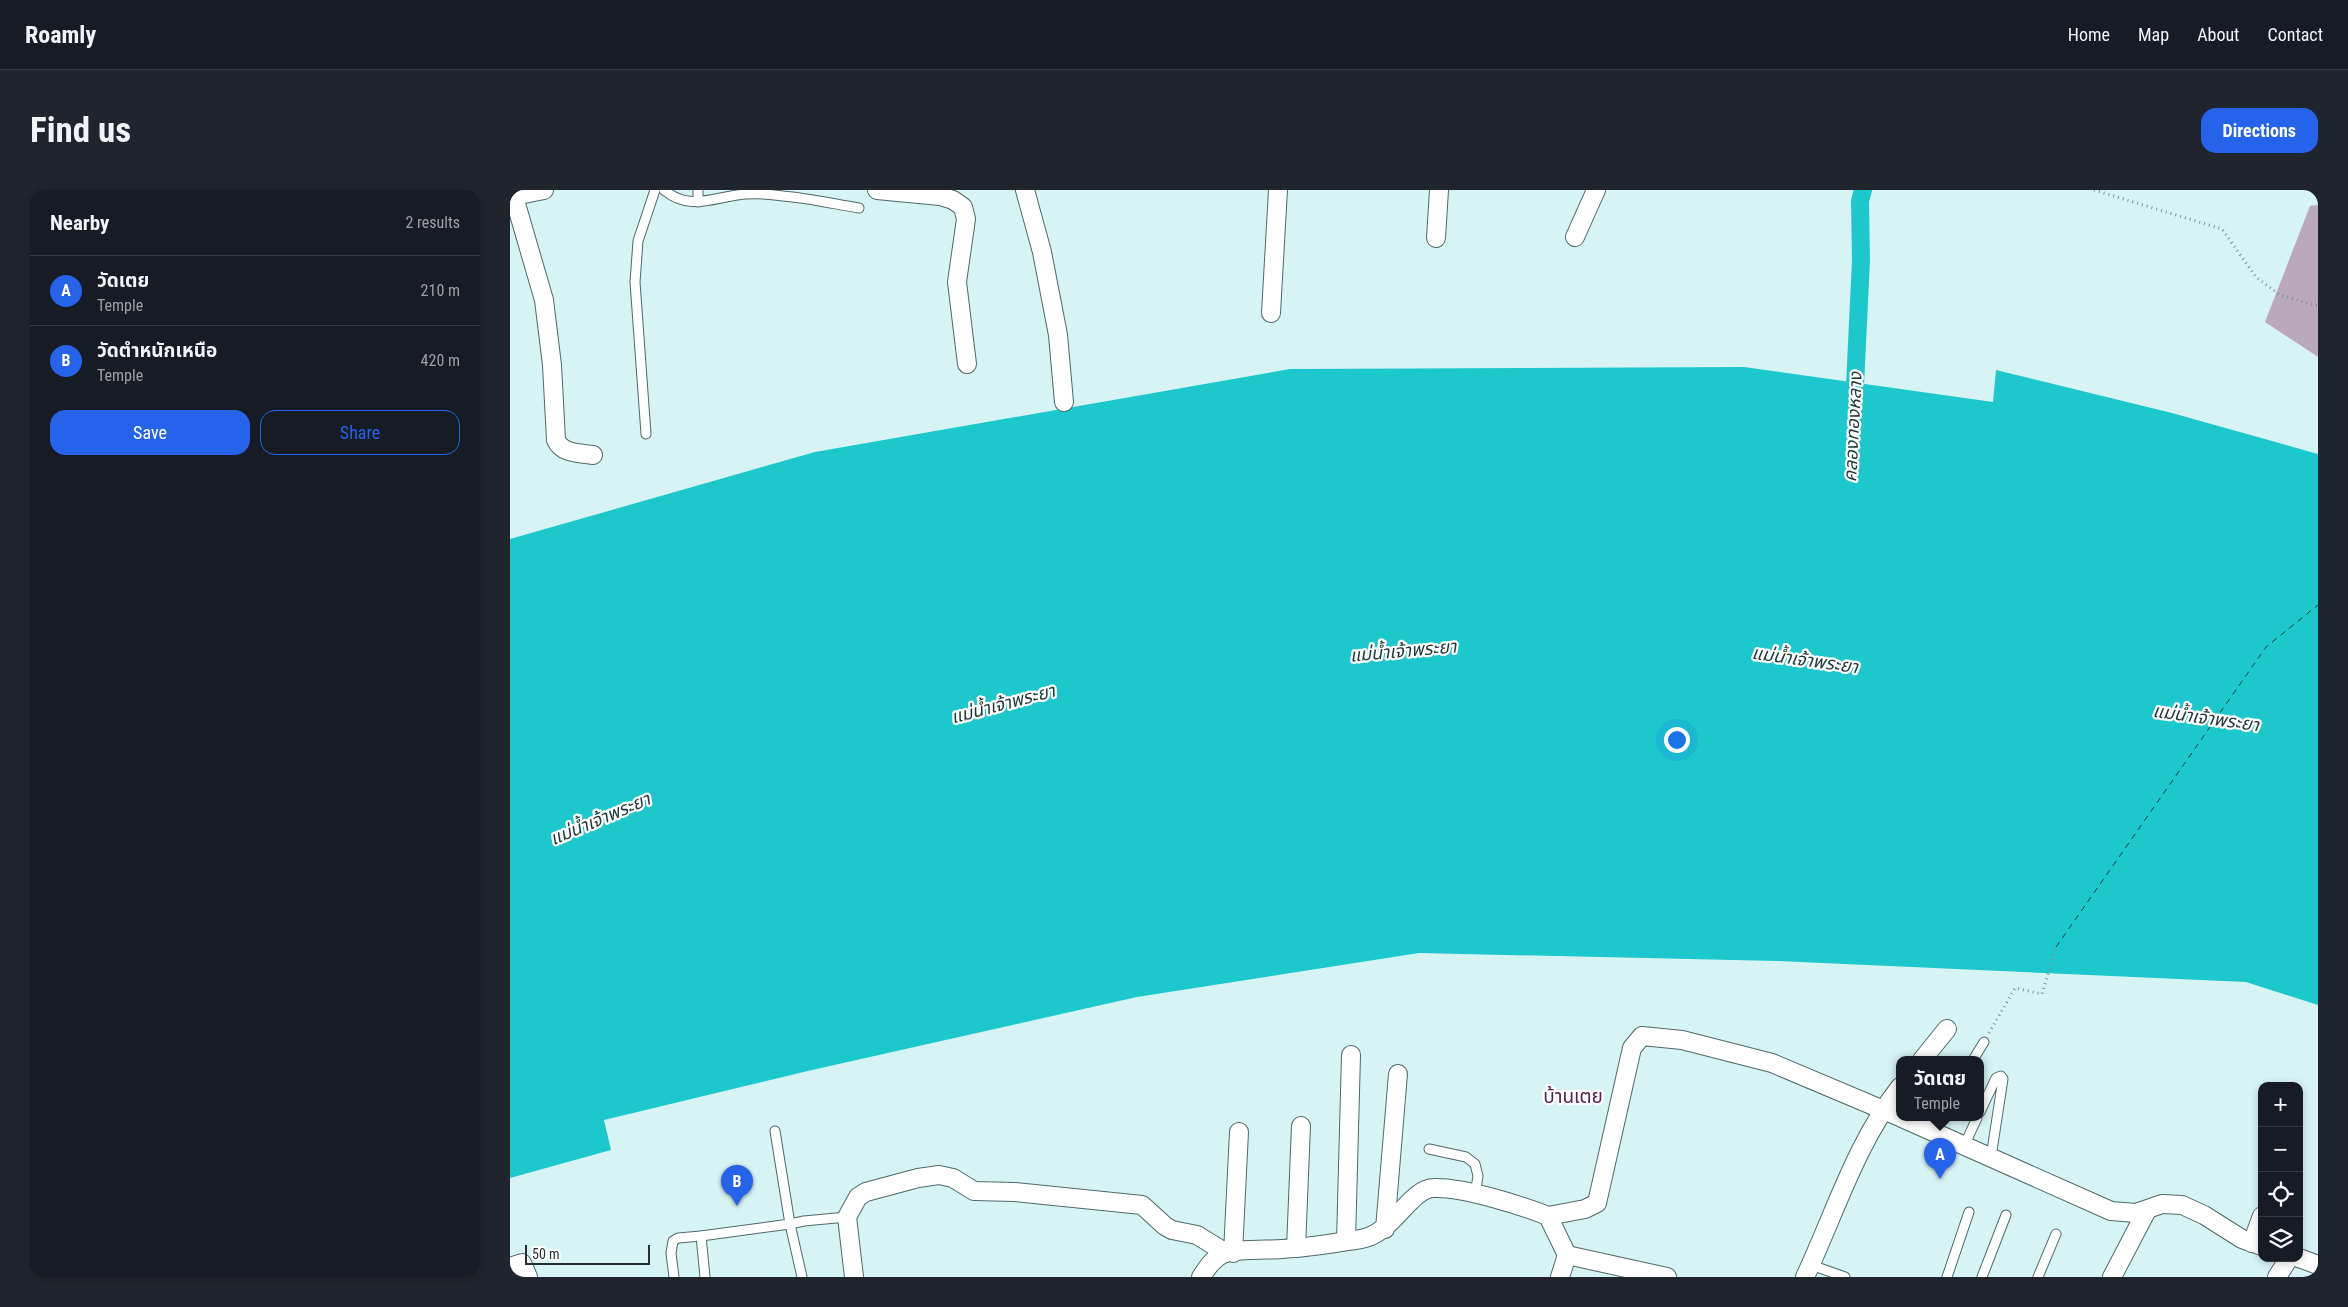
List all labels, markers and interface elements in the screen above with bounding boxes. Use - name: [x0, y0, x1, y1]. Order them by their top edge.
- text: Roamly: [25, 21, 96, 49]
- text: Home: [2068, 24, 2110, 45]
- text: Map: [2138, 24, 2169, 45]
- text: About: [2197, 24, 2239, 45]
- text: Contact: [2267, 24, 2323, 45]
- button: Directions: [2201, 108, 2318, 153]
- text: Find us: [30, 110, 131, 151]
- text: Nearby: [50, 211, 109, 235]
- text: 2 results: [405, 213, 460, 232]
- text: วัดเตย: [97, 269, 149, 292]
- text: A: [61, 281, 71, 300]
- text: 210 m: [421, 281, 460, 300]
- text: Temple: [97, 296, 143, 315]
- text: วัดตำหนักเหนือ: [97, 339, 217, 362]
- text: B: [62, 351, 70, 370]
- text: 420 m: [421, 351, 460, 370]
- text: Temple: [97, 366, 143, 385]
- water label: คลองทองหลาง: [1839, 370, 1866, 483]
- button: Save: [50, 410, 250, 455]
- button: Share: [260, 410, 460, 455]
- water label: แม่น้ำเจ้าพระยา: [1349, 633, 1458, 666]
- water label: แม่น้ำเจ้าพระยา: [1751, 640, 1860, 677]
- water label: แม่น้ำเจ้าพระยา: [948, 677, 1058, 727]
- water label: แม่น้ำเจ้าพระยา: [2152, 698, 2261, 735]
- your location: [1664, 727, 1690, 753]
- water label: แม่น้ำเจ้าพระยา: [546, 786, 654, 849]
- popup: [1896, 1056, 1984, 1121]
- text: วัดเตย: [1914, 1067, 1966, 1090]
- map controls: [2258, 1082, 2303, 1262]
- button: +: [2258, 1082, 2303, 1127]
- district label: บ้านเตย: [1543, 1085, 1603, 1108]
- text: Temple: [1914, 1094, 1960, 1113]
- button: −: [2258, 1127, 2303, 1172]
- pin: A: [1924, 1138, 1956, 1179]
- pin: B: [721, 1165, 753, 1206]
- button: locate: [2258, 1172, 2303, 1217]
- button: layers: [2258, 1217, 2303, 1262]
- scale bar: [525, 1242, 650, 1265]
- text: 50 m: [532, 1246, 560, 1262]

